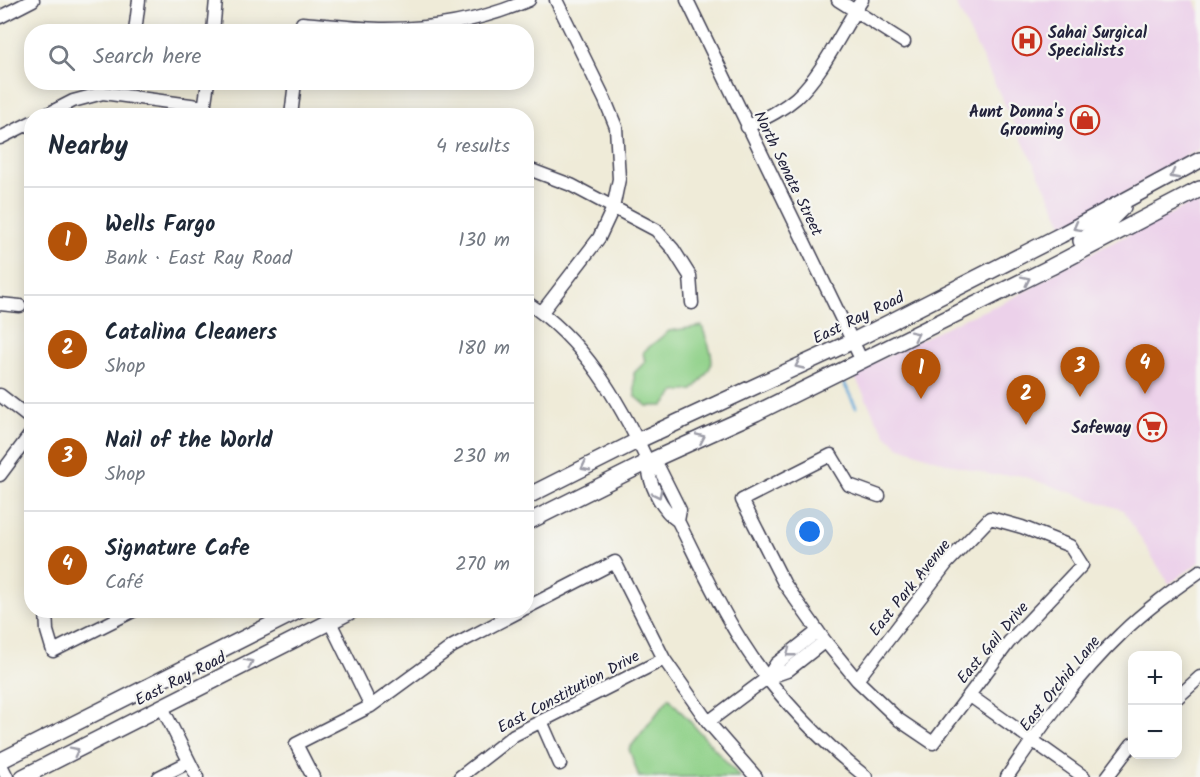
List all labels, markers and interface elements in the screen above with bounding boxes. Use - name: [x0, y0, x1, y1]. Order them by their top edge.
- place label: Sahai Surgical Specialists: [1048, 21, 1148, 64]
- search box: [24, 24, 534, 90]
- hospital icon: Sahai Surgical Specialists: [1011, 25, 1043, 57]
- text: Search here: [93, 40, 201, 75]
- icon: search: [45, 41, 78, 74]
- place label: Aunt Donna's Grooming: [969, 100, 1065, 143]
- shop icon: Aunt Donna's Grooming: [1069, 104, 1101, 136]
- street label: North Senate Street: [746, 107, 829, 241]
- text: Nearby: [48, 126, 128, 168]
- text: 4 results: [436, 131, 510, 163]
- one-way arrow: [1169, 168, 1180, 179]
- text: Wells Fargo: [105, 208, 215, 243]
- one-way arrow: [1073, 220, 1083, 231]
- text: 1: [64, 225, 71, 257]
- text: 130 m: [458, 225, 510, 257]
- text: Bank · East Ray Road: [105, 243, 292, 275]
- one-way arrow: [1019, 276, 1030, 287]
- street label: East Ray Road: [809, 285, 910, 351]
- text: Catalina Cleaners: [105, 316, 277, 351]
- one-way arrow: [908, 330, 919, 342]
- text: 2: [62, 333, 73, 365]
- text: 180 m: [458, 333, 510, 365]
- pin: 4: [1126, 344, 1164, 394]
- pin: 3: [1060, 348, 1100, 397]
- pin: 1: [902, 350, 940, 399]
- text: Shop: [105, 351, 145, 383]
- one-way arrow: [795, 358, 806, 370]
- pin: 2: [1006, 376, 1046, 425]
- supermarket icon: Safeway: [1136, 411, 1168, 443]
- place label: Safeway: [1071, 416, 1132, 441]
- text: Nail of the World: [105, 424, 273, 459]
- one-way arrow: [695, 433, 706, 445]
- text: 3: [62, 441, 73, 473]
- text: 230 m: [453, 441, 510, 473]
- text: Shop: [105, 459, 145, 491]
- one-way arrow: [581, 460, 592, 471]
- one-way arrow: [651, 488, 662, 498]
- your location: [795, 517, 824, 546]
- text: Signature Cafe: [105, 532, 250, 567]
- street label: East Park Avenue: [863, 534, 957, 642]
- text: 4: [62, 549, 73, 581]
- text: 270 m: [455, 549, 510, 581]
- text: Café: [105, 567, 143, 599]
- street label: East Gail Drive: [951, 596, 1035, 690]
- street label: East Orchid Lane: [1014, 631, 1107, 737]
- street label: East Constitution Drive: [493, 644, 644, 740]
- street label: East Ray Road: [131, 645, 231, 713]
- one-way arrow: [786, 645, 797, 656]
- map controls: [1128, 651, 1182, 759]
- button: +: [1128, 651, 1182, 705]
- one-way arrow: [243, 658, 254, 670]
- button: −: [1128, 705, 1182, 759]
- one-way arrow: [69, 746, 80, 758]

